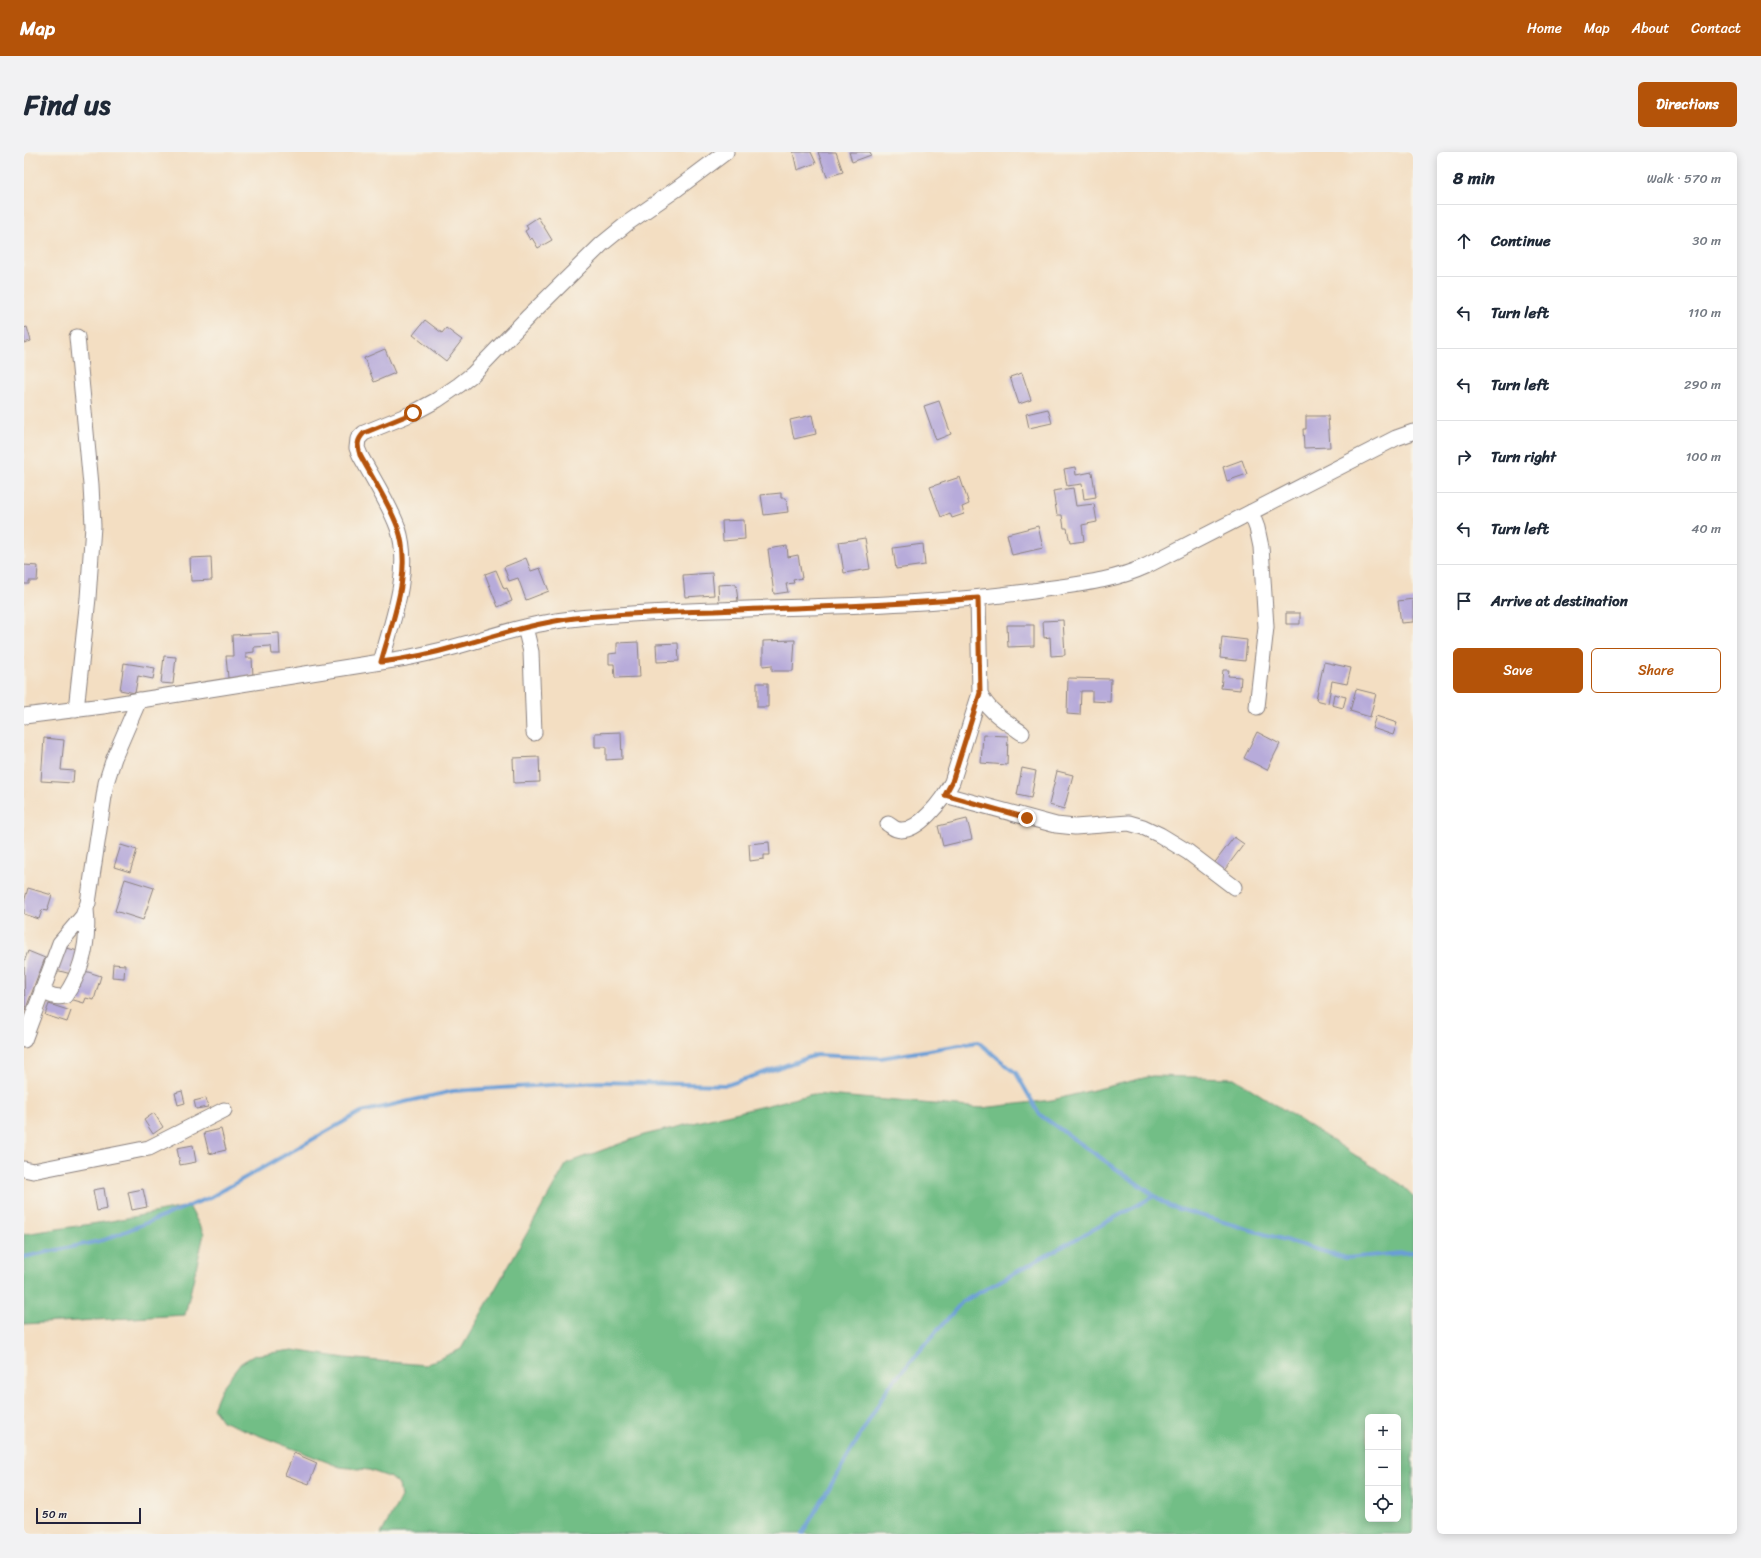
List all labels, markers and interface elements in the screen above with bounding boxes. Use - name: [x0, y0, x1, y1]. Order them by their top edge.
- text: Map: [20, 12, 55, 45]
- text: Home: [1527, 16, 1562, 41]
- text: Map: [1584, 16, 1610, 41]
- text: About: [1632, 16, 1669, 41]
- text: Contact: [1691, 16, 1741, 41]
- text: Find us: [24, 80, 111, 129]
- button: Directions: [1638, 82, 1737, 127]
- text: 8 min: [1453, 163, 1495, 193]
- text: Walk · 570 m: [1647, 167, 1721, 190]
- text: Continue: [1491, 228, 1551, 254]
- text: 30 m: [1692, 229, 1721, 252]
- icon: ahead: [1453, 230, 1475, 252]
- text: Turn left: [1491, 300, 1549, 326]
- text: 110 m: [1688, 301, 1721, 324]
- icon: left: [1453, 302, 1475, 324]
- text: Turn left: [1491, 372, 1549, 398]
- text: 290 m: [1684, 373, 1721, 396]
- icon: left: [1453, 374, 1475, 396]
- route start: [404, 404, 422, 422]
- text: Turn right: [1491, 444, 1556, 470]
- text: 100 m: [1686, 445, 1721, 468]
- icon: right: [1453, 446, 1475, 468]
- text: Turn left: [1491, 516, 1549, 542]
- text: 40 m: [1691, 517, 1721, 540]
- icon: left: [1453, 518, 1475, 540]
- text: Arrive at destination: [1491, 588, 1628, 614]
- icon: arrive: [1453, 590, 1475, 612]
- button: Save: [1453, 648, 1583, 693]
- button: Share: [1591, 648, 1721, 693]
- route end: [1018, 809, 1036, 827]
- map controls: [1365, 1414, 1401, 1522]
- button: +: [1365, 1414, 1401, 1450]
- button: −: [1365, 1450, 1401, 1486]
- button: locate: [1365, 1486, 1401, 1522]
- text: 50 m: [42, 1505, 67, 1524]
- scale bar: [36, 1506, 141, 1525]

